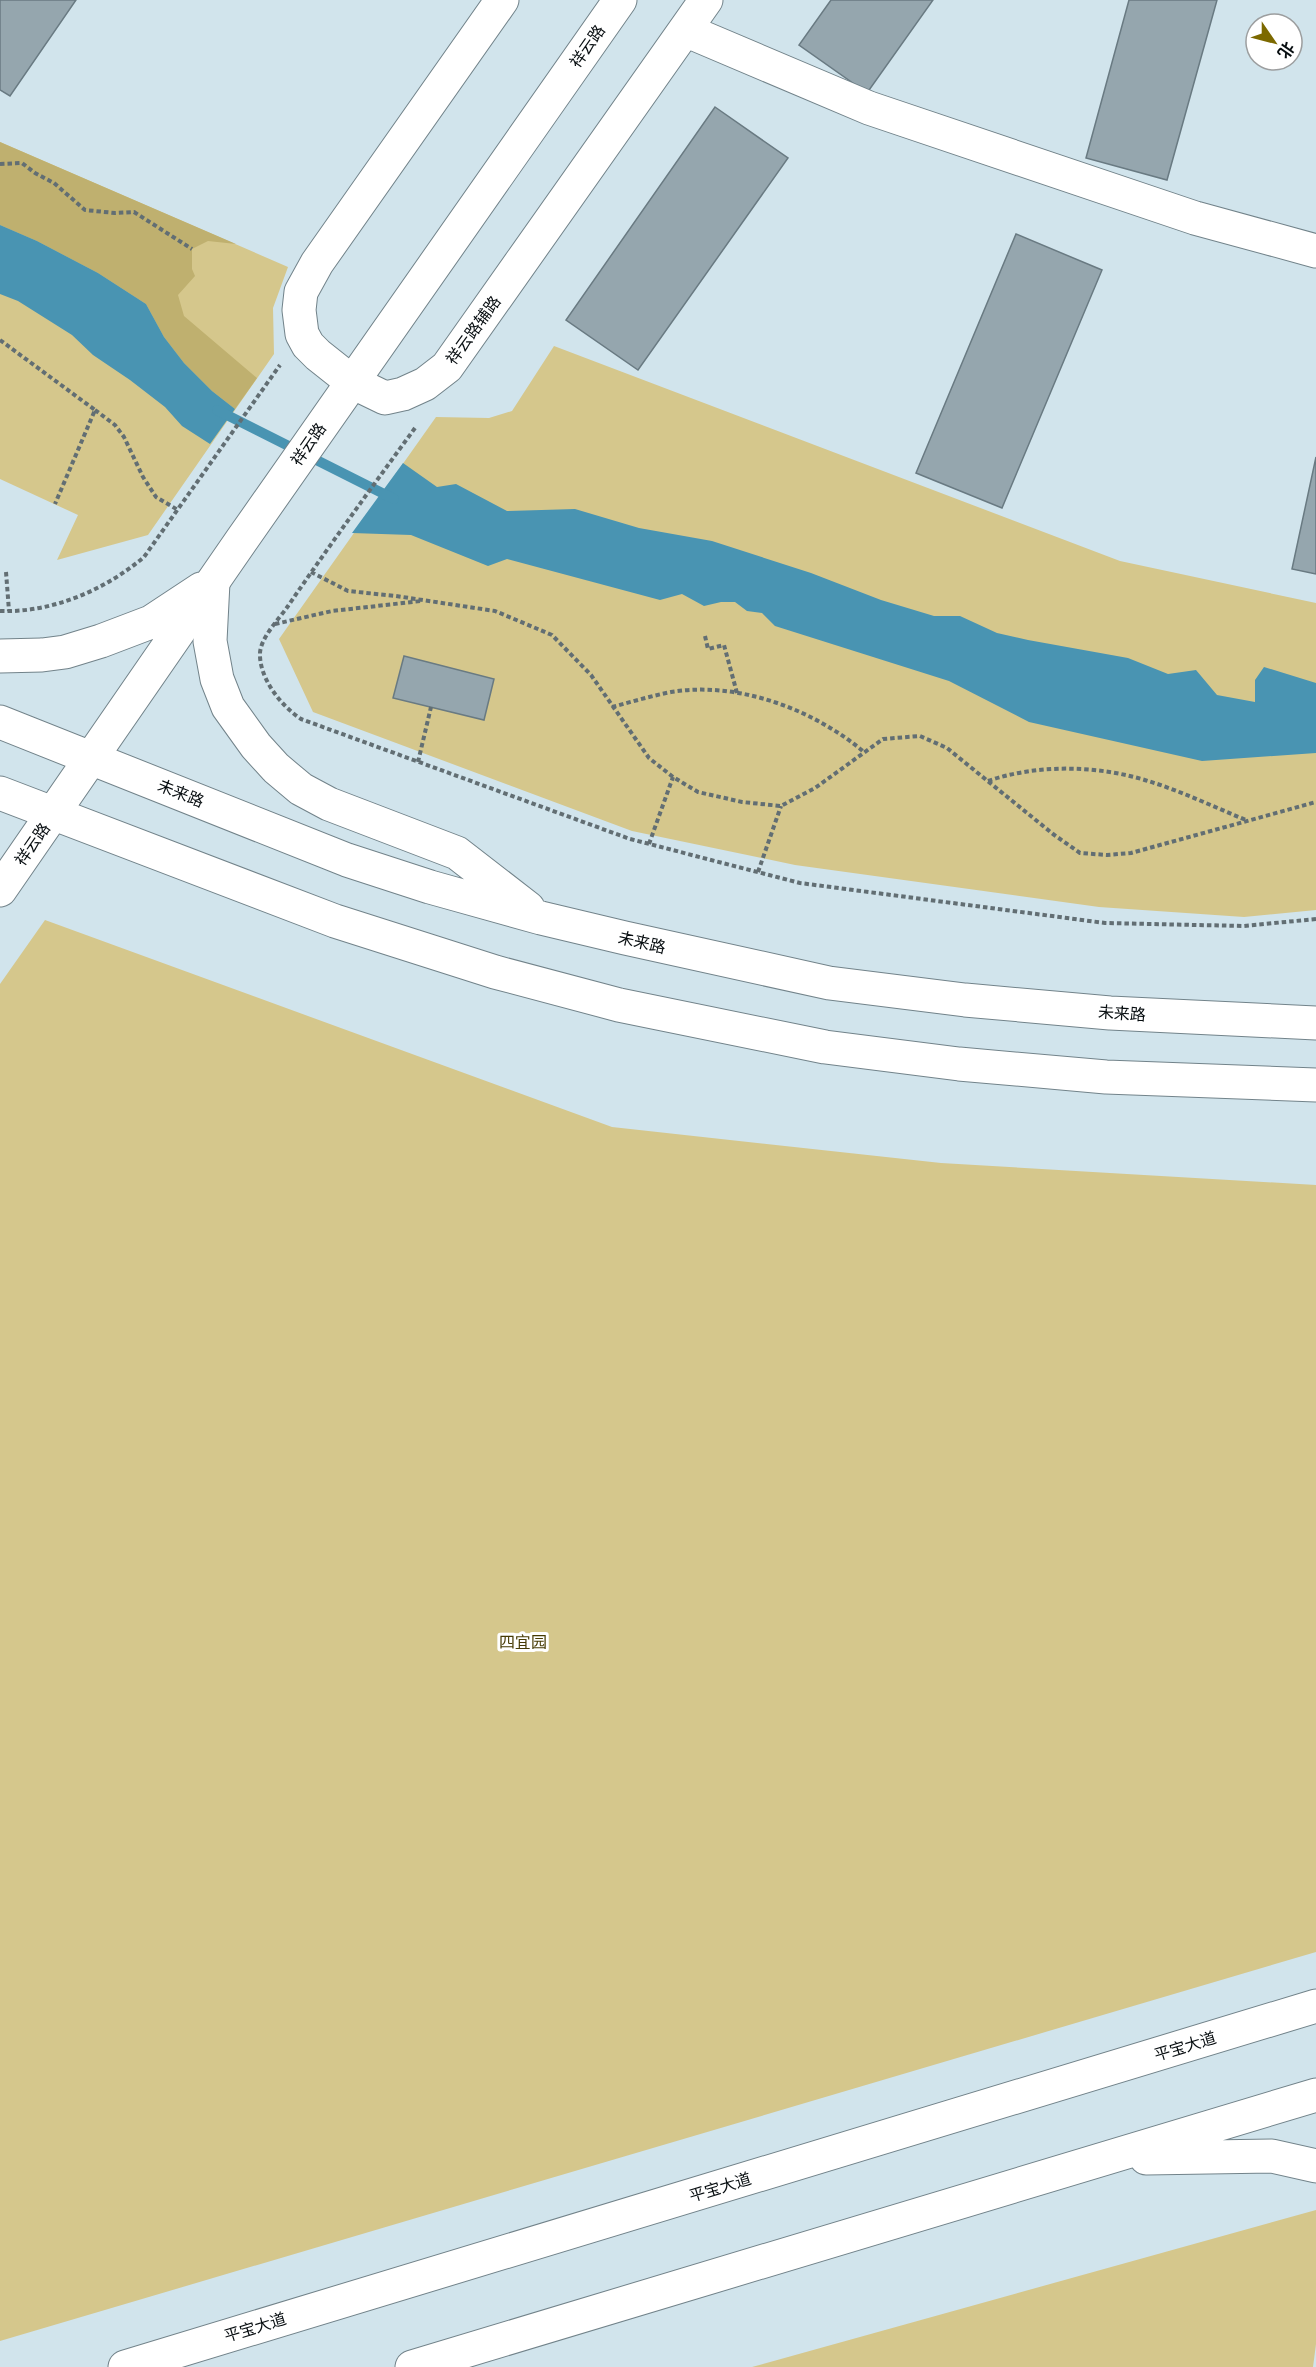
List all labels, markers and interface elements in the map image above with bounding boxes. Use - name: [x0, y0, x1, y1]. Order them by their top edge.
- north arrow: [1244, 12, 1304, 72]
- street label: 祥云路: [567, 22, 608, 71]
- text: 北: [1274, 39, 1297, 62]
- street label: 祥云路辅路: [443, 293, 504, 368]
- street label: 祥云路: [288, 420, 329, 469]
- street label: 未来路: [155, 777, 206, 810]
- street label: 祥云路: [12, 820, 53, 869]
- street label: 未来路: [617, 929, 667, 956]
- street label: 未来路: [1097, 1003, 1147, 1024]
- park label: 四宜园: [499, 1634, 547, 1651]
- street label: 平宝大道: [1152, 2029, 1218, 2064]
- street label: 平宝大道: [687, 2170, 753, 2205]
- street label: 平宝大道: [222, 2310, 288, 2345]

